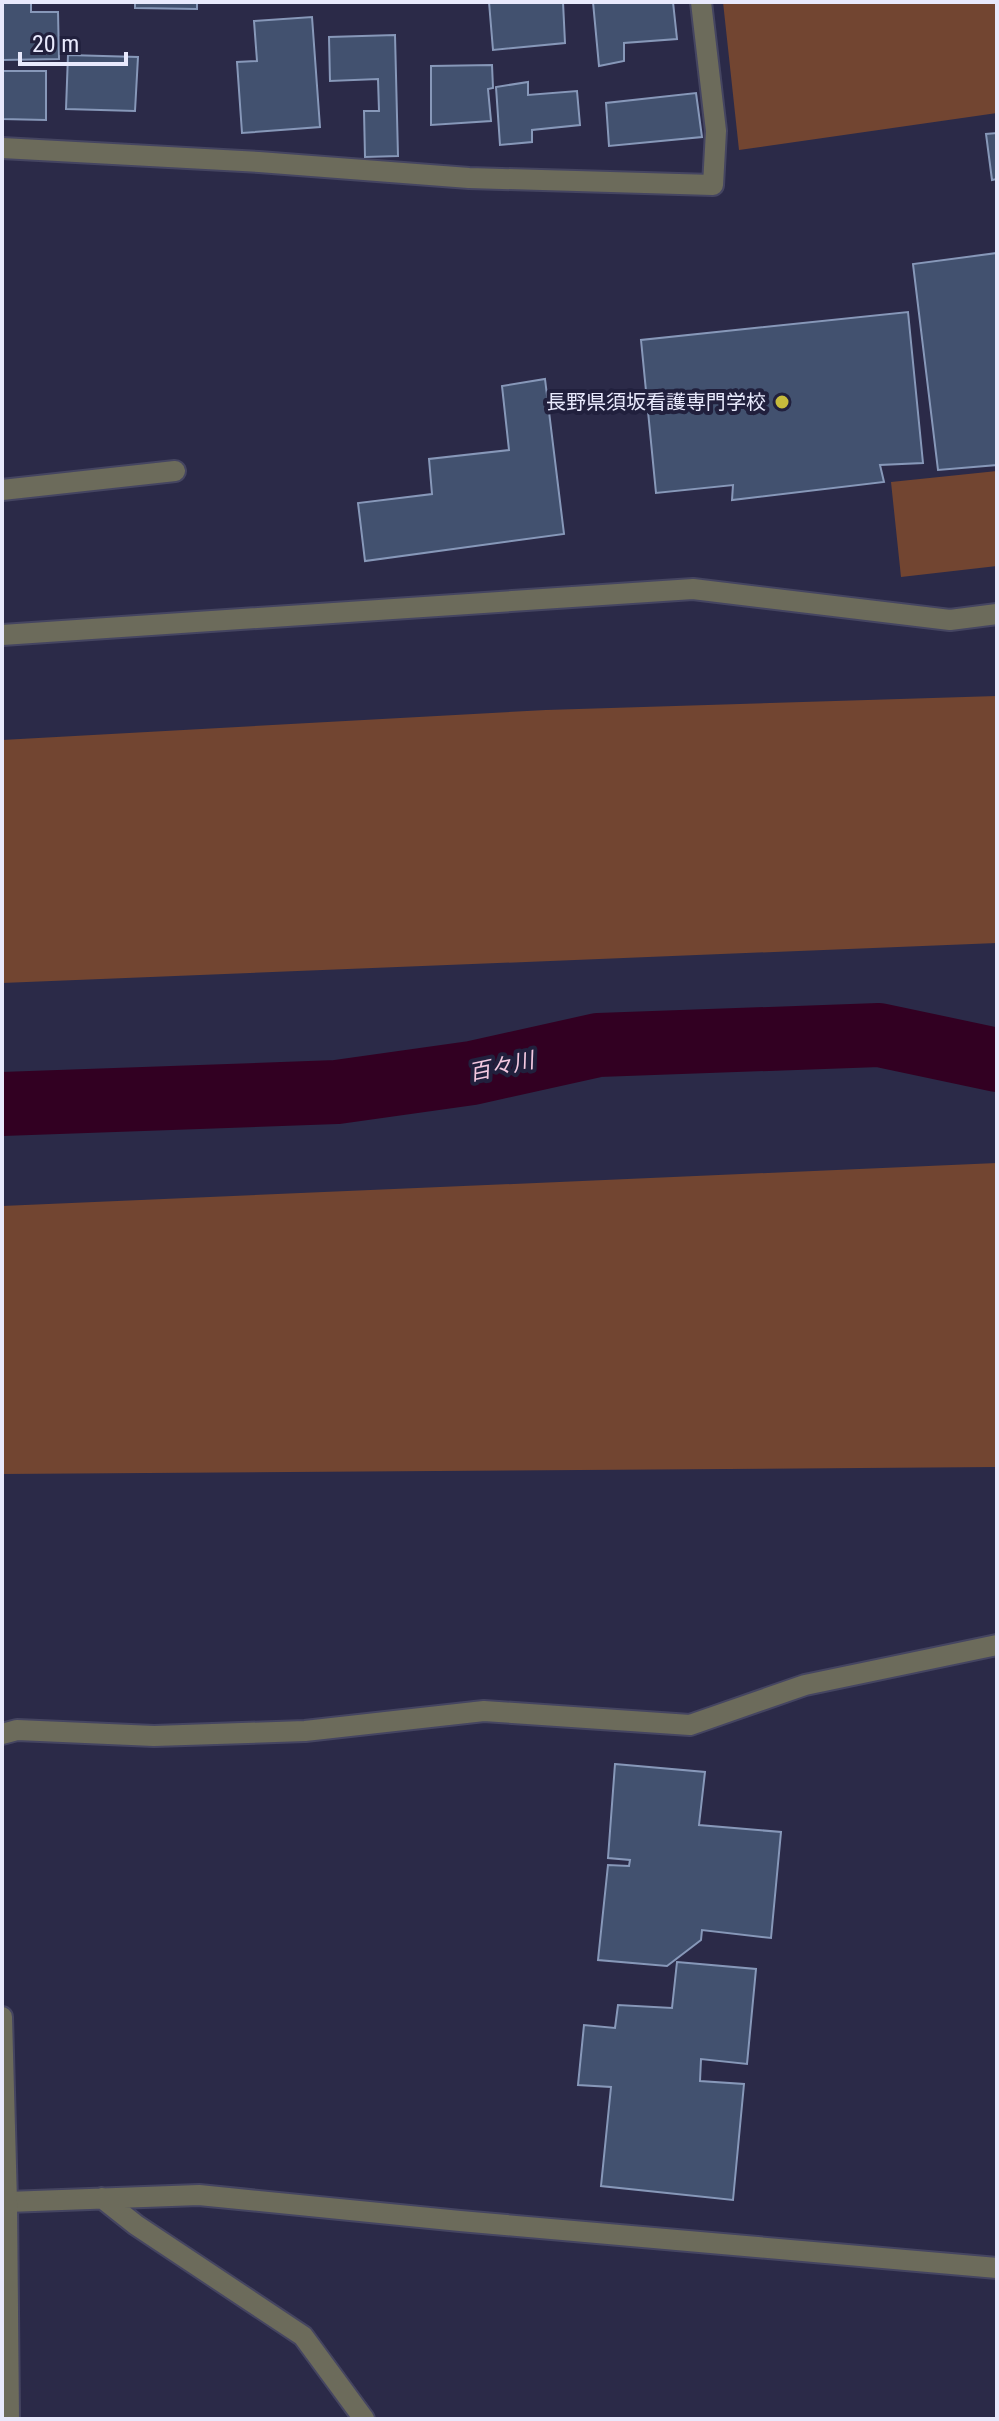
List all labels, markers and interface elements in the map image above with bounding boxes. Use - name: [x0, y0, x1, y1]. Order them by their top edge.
- scale bar: [20, 16, 126, 66]
- text: 20 m: [32, 30, 79, 58]
- place label: 長野県須坂看護専門学校: [546, 390, 766, 414]
- marker: 長野県須坂看護専門学校: [773, 393, 791, 411]
- water label: 百々川: [466, 1047, 538, 1086]

